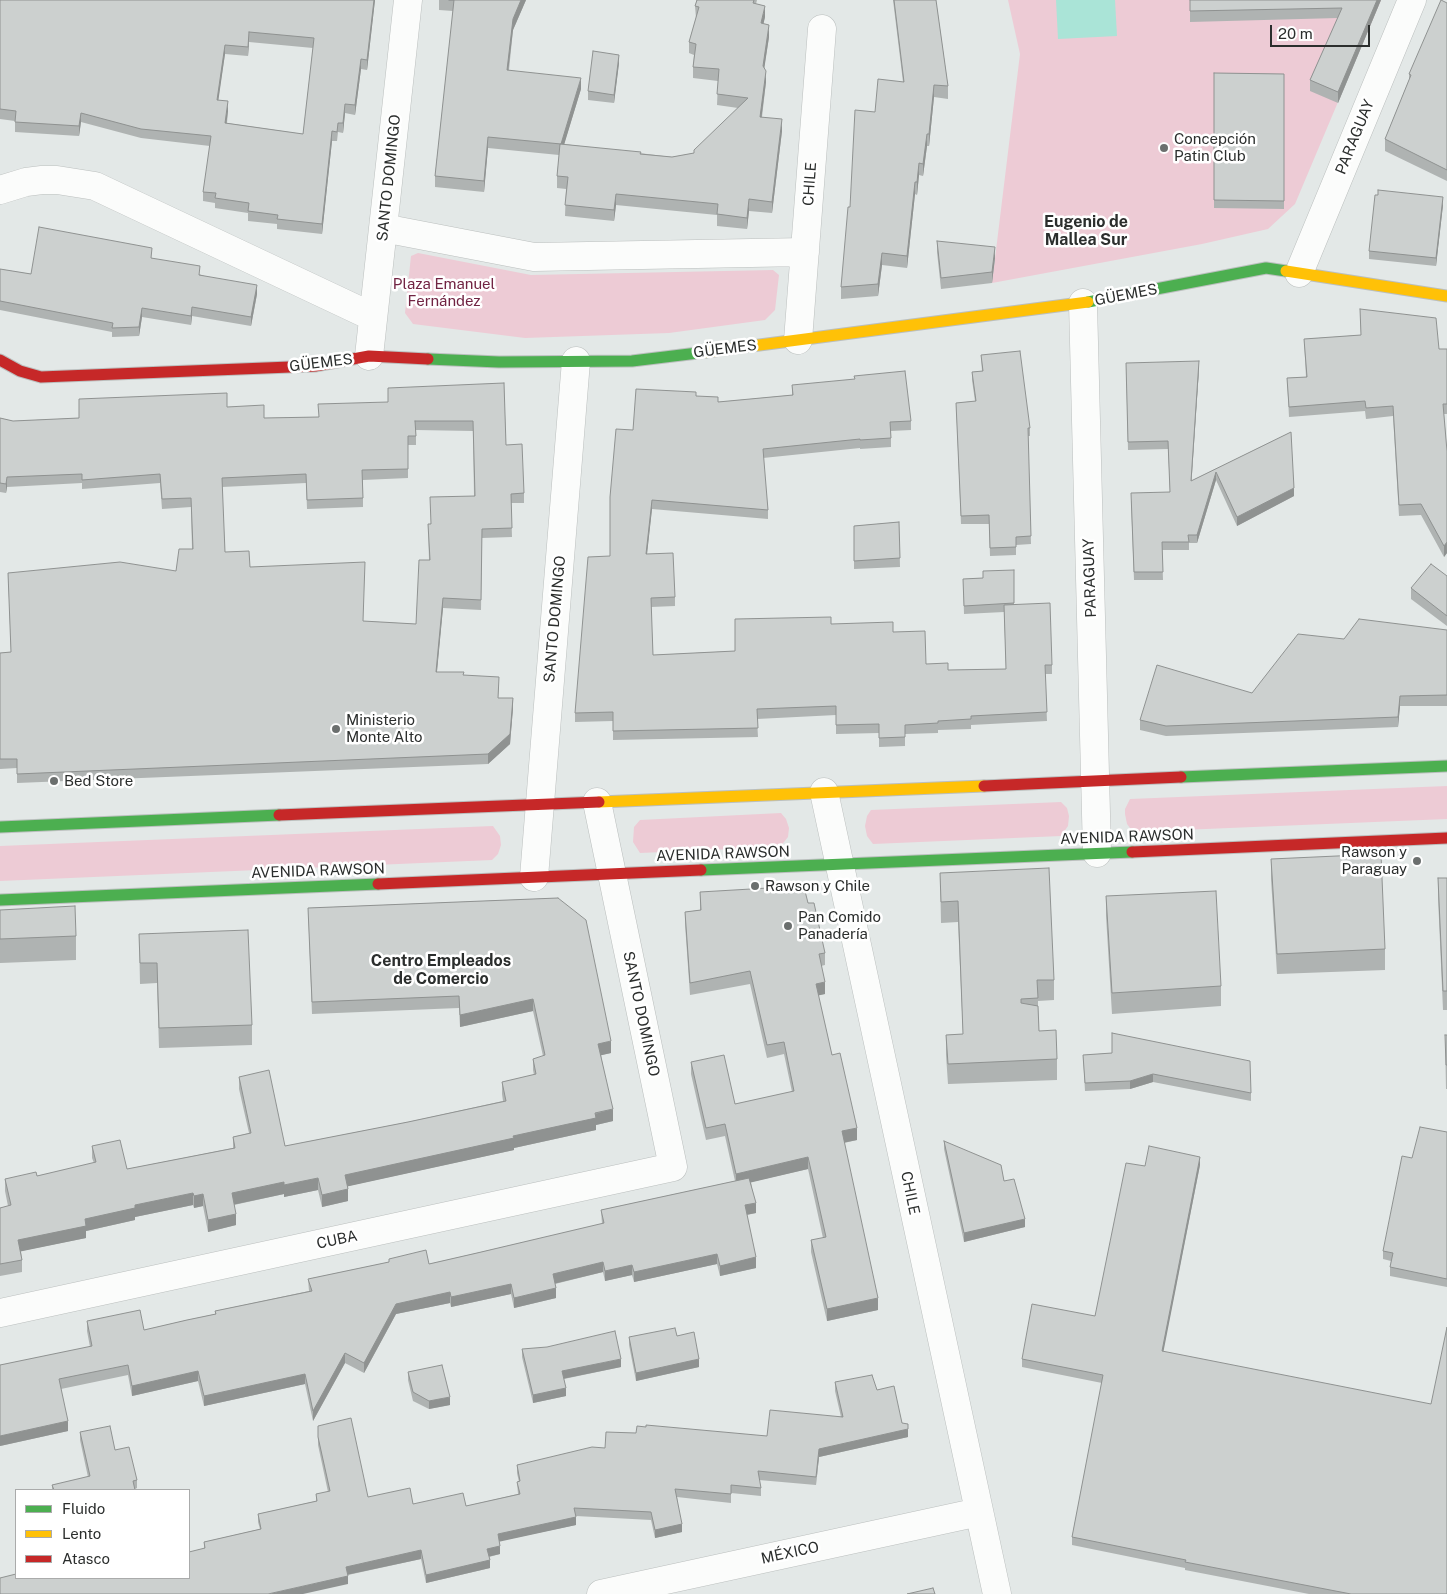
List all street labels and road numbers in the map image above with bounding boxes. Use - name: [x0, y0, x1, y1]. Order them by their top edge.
- street label: PARAGUAY: [1332, 97, 1378, 177]
- street label: SANTO DOMINGO: [373, 114, 405, 242]
- street label: CHILE: [799, 161, 821, 207]
- street label: GÜEMES: [1093, 280, 1159, 310]
- street label: GÜEMES: [692, 336, 758, 362]
- street label: GÜEMES: [288, 350, 354, 376]
- street label: PARAGUAY: [1080, 538, 1100, 618]
- street label: SANTO DOMINGO: [540, 555, 570, 683]
- street label: AVENIDA RAWSON: [1060, 826, 1194, 848]
- street label: AVENIDA RAWSON: [656, 843, 790, 865]
- street label: AVENIDA RAWSON: [251, 860, 385, 882]
- street label: SANTO DOMINGO: [619, 950, 663, 1078]
- street label: CHILE: [897, 1170, 923, 1216]
- street label: CUBA: [315, 1227, 359, 1253]
- street label: MÉXICO: [759, 1538, 821, 1568]

